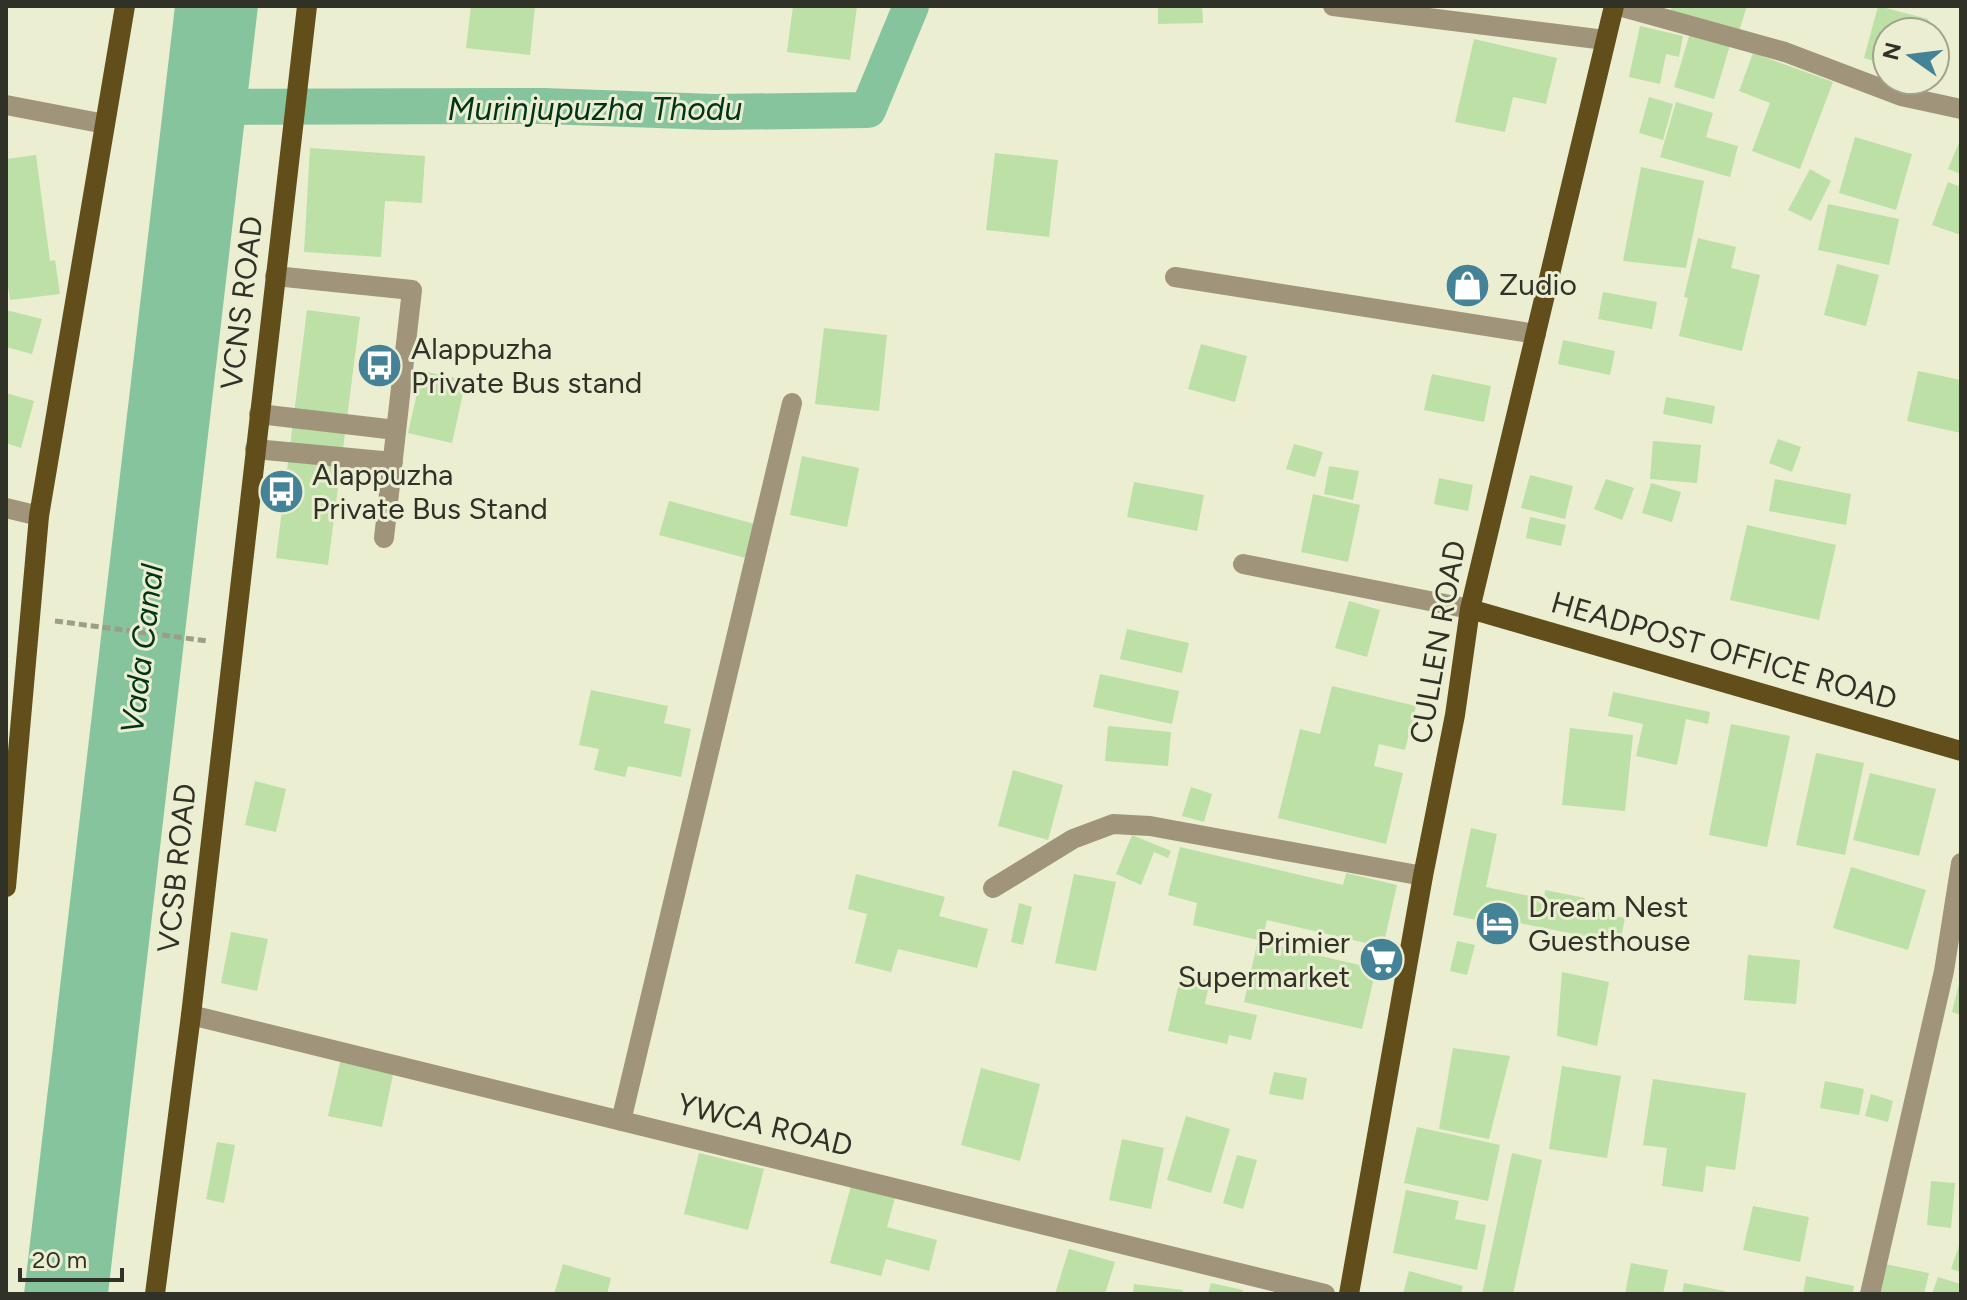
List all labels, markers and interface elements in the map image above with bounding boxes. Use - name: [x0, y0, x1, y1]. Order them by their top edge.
- north arrow: [1871, 16, 1951, 96]
- text: N: [1877, 40, 1907, 63]
- water label: Murinjupuzha Thodu: [448, 90, 742, 128]
- street label: VCNS ROAD: [213, 214, 270, 392]
- shop icon: Zudio: [1444, 261, 1492, 309]
- place label: Zudio: [1499, 266, 1577, 303]
- place label: Alappuzha Private Bus stand: [411, 330, 642, 401]
- bus stop icon: Alappuzha Private Bus stand: [356, 342, 404, 390]
- place label: Alappuzha Private Bus Stand: [312, 456, 548, 527]
- bus stop icon: Alappuzha Private Bus Stand: [257, 468, 305, 516]
- street label: CULLEN ROAD: [1401, 538, 1474, 746]
- water label: Vada Canal: [113, 561, 171, 736]
- street label: HEADPOST OFFICE ROAD: [1547, 583, 1901, 718]
- street label: VCSB ROAD: [149, 782, 204, 954]
- place label: Dream Nest Guesthouse: [1528, 888, 1690, 959]
- hotel icon: Dream Nest Guesthouse: [1473, 900, 1521, 948]
- place label: Primier Supermarket: [1178, 924, 1350, 995]
- supermarket icon: Primier Supermarket: [1357, 936, 1405, 984]
- street label: YWCA ROAD: [674, 1085, 857, 1164]
- scale bar: [20, 1232, 122, 1282]
- text: 20 m: [32, 1245, 87, 1274]

